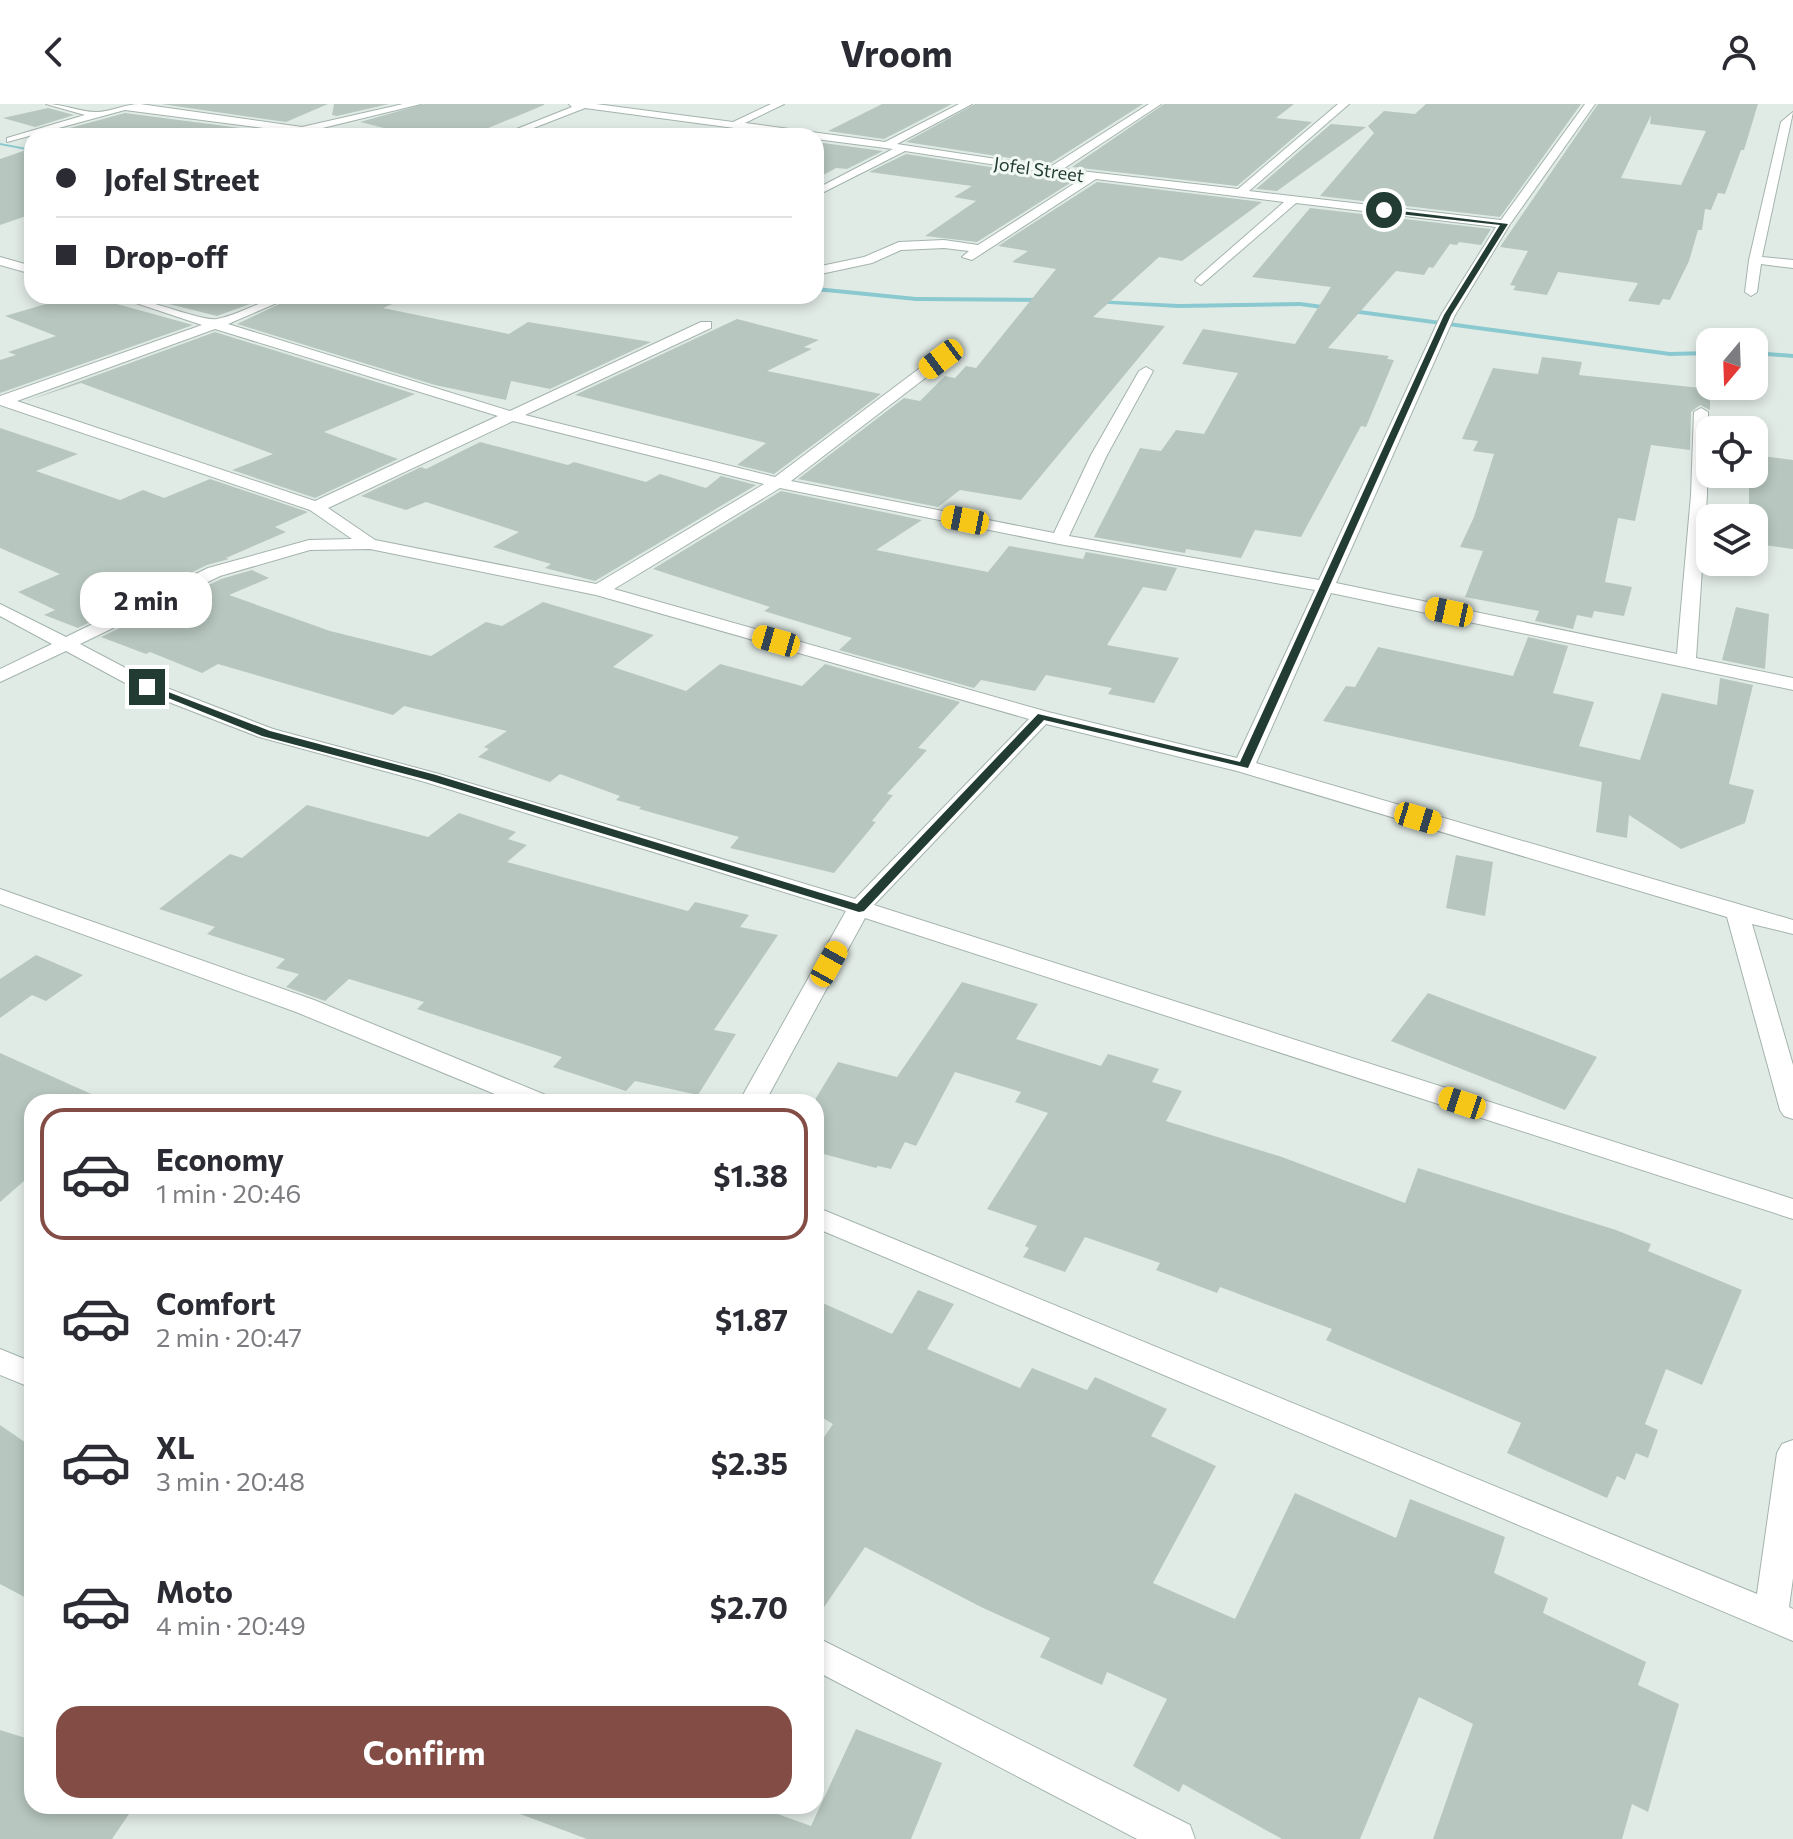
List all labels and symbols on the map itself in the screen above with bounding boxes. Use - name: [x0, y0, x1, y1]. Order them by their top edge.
- street label: Jofel Street: [992, 152, 1086, 186]
- route start: [1366, 192, 1402, 228]
- north arrow: [1696, 328, 1768, 400]
- car: [915, 335, 967, 383]
- car: [939, 504, 991, 536]
- callout: 2 min: [81, 571, 213, 627]
- car: [1423, 595, 1475, 629]
- car: [750, 623, 802, 659]
- route end: [129, 669, 165, 705]
- car: [1392, 800, 1444, 836]
- car: [807, 937, 851, 991]
- car: [1435, 1084, 1489, 1122]

